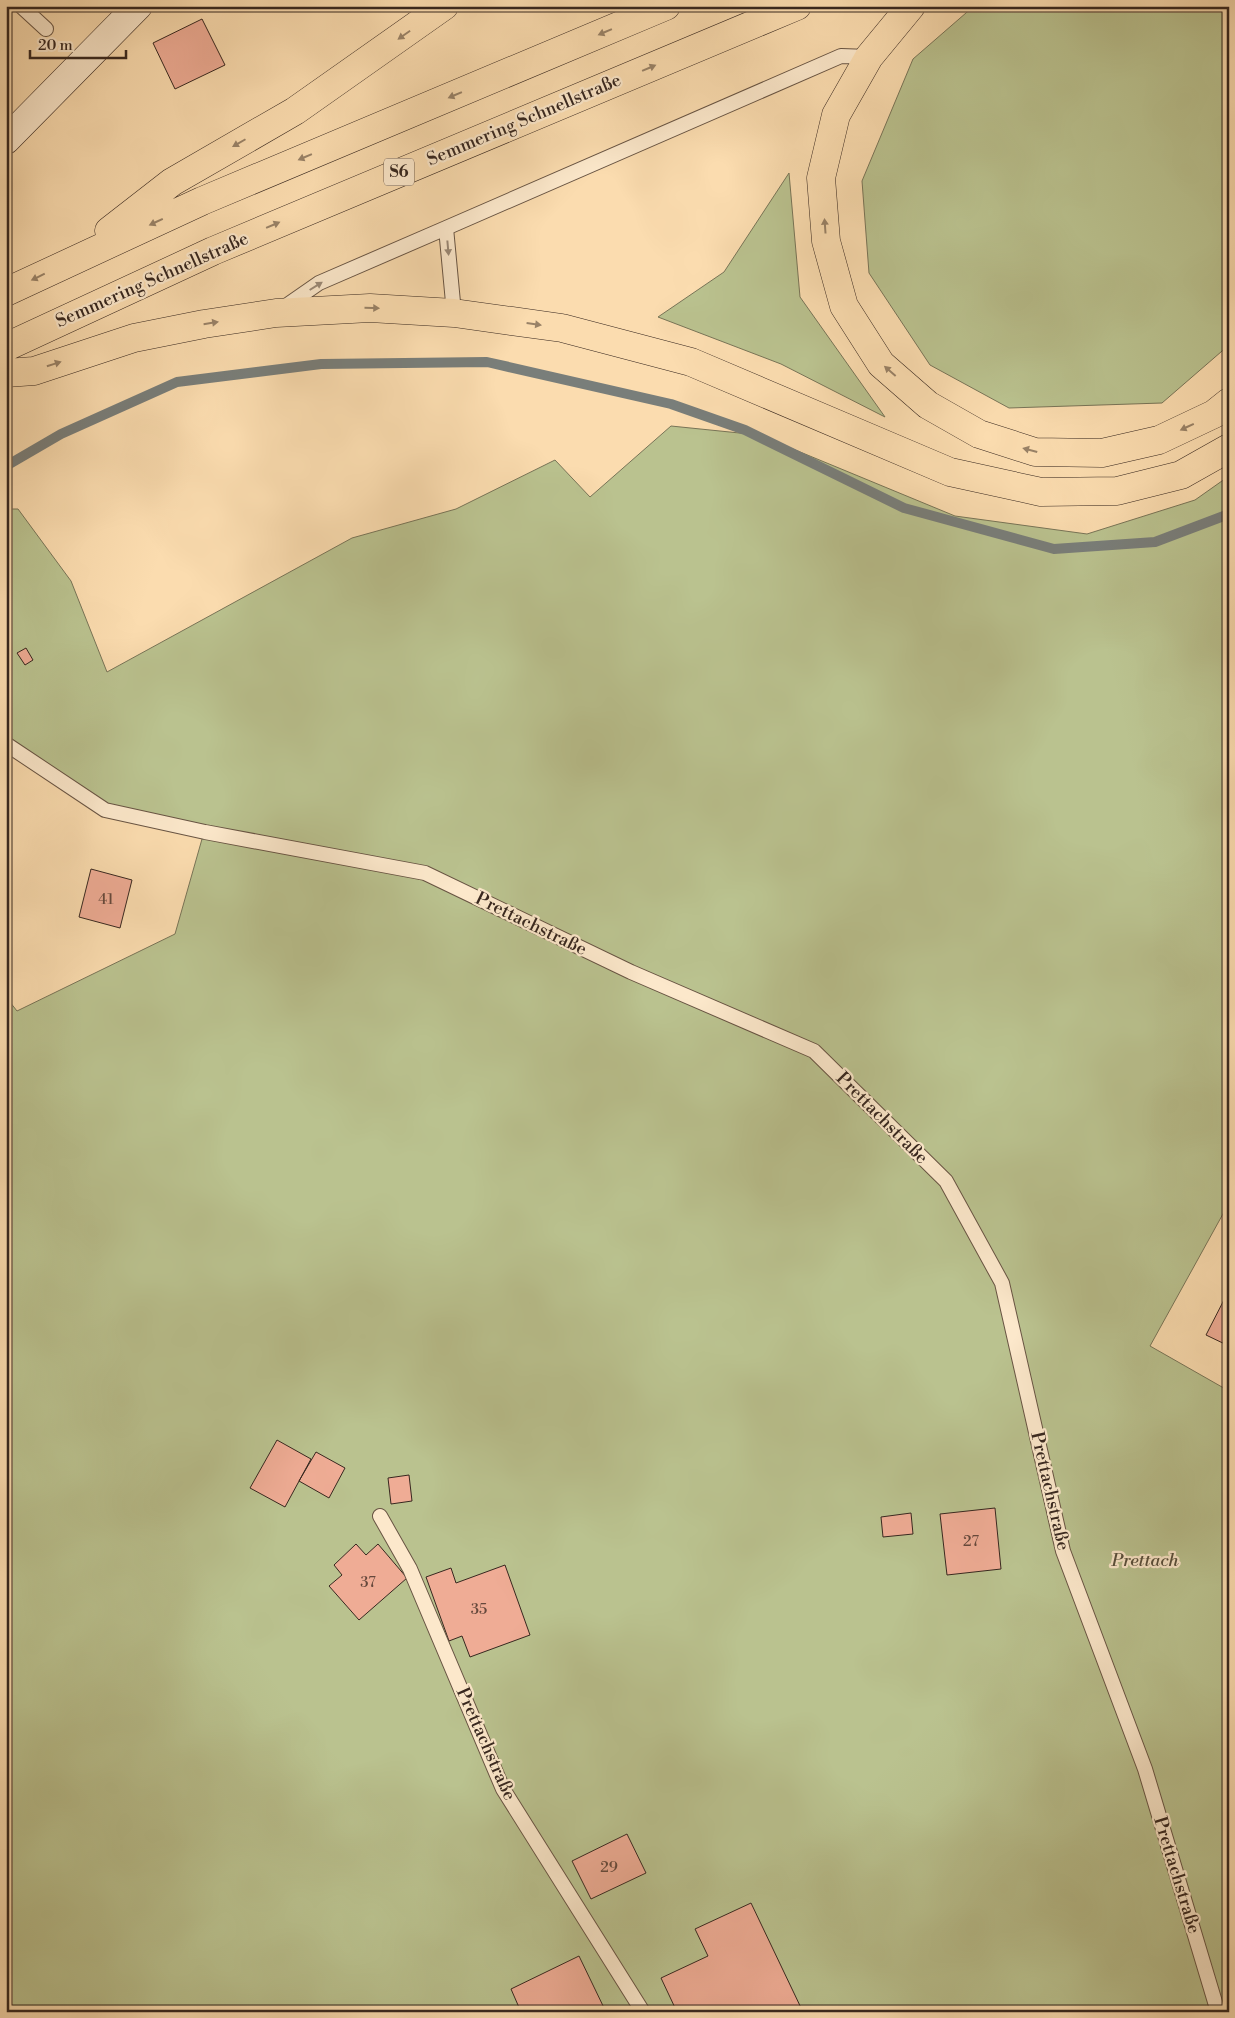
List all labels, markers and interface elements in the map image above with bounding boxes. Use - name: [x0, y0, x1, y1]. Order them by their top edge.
- scale bar: [30, 28, 126, 60]
- one-way arrow: [598, 28, 612, 36]
- one-way arrow: [397, 30, 411, 40]
- text: 20 m: [38, 36, 73, 55]
- one-way arrow: [642, 63, 656, 71]
- street label: Semmering Schnellstraße: [423, 69, 625, 171]
- one-way arrow: [448, 91, 462, 99]
- one-way arrow: [233, 139, 246, 148]
- one-way arrow: [298, 154, 312, 162]
- road number: S6: [384, 158, 414, 186]
- one-way arrow: [149, 218, 163, 226]
- one-way arrow: [820, 218, 828, 234]
- one-way arrow: [266, 221, 280, 229]
- street label: Semmering Schnellstraße: [52, 227, 252, 333]
- one-way arrow: [444, 240, 452, 256]
- one-way arrow: [31, 272, 46, 281]
- one-way arrow: [310, 281, 323, 290]
- one-way arrow: [365, 305, 381, 313]
- one-way arrow: [203, 319, 219, 327]
- one-way arrow: [526, 320, 542, 328]
- one-way arrow: [47, 360, 62, 368]
- one-way arrow: [883, 366, 896, 377]
- one-way arrow: [1180, 423, 1194, 431]
- one-way arrow: [1022, 445, 1037, 453]
- street label: Prettachstraße: [471, 887, 591, 961]
- house number: 41: [98, 890, 114, 909]
- street label: Prettachstraße: [831, 1067, 933, 1169]
- street label: Prettachstraße: [1025, 1429, 1075, 1553]
- house number: 27: [963, 1532, 979, 1551]
- park label: Prettach: [1110, 1549, 1180, 1572]
- house number: 37: [360, 1573, 376, 1592]
- house number: 35: [471, 1600, 487, 1619]
- street label: Prettachstraße: [451, 1684, 521, 1804]
- street label: Prettachstraße: [1148, 1814, 1206, 1936]
- house number: 29: [600, 1858, 618, 1877]

